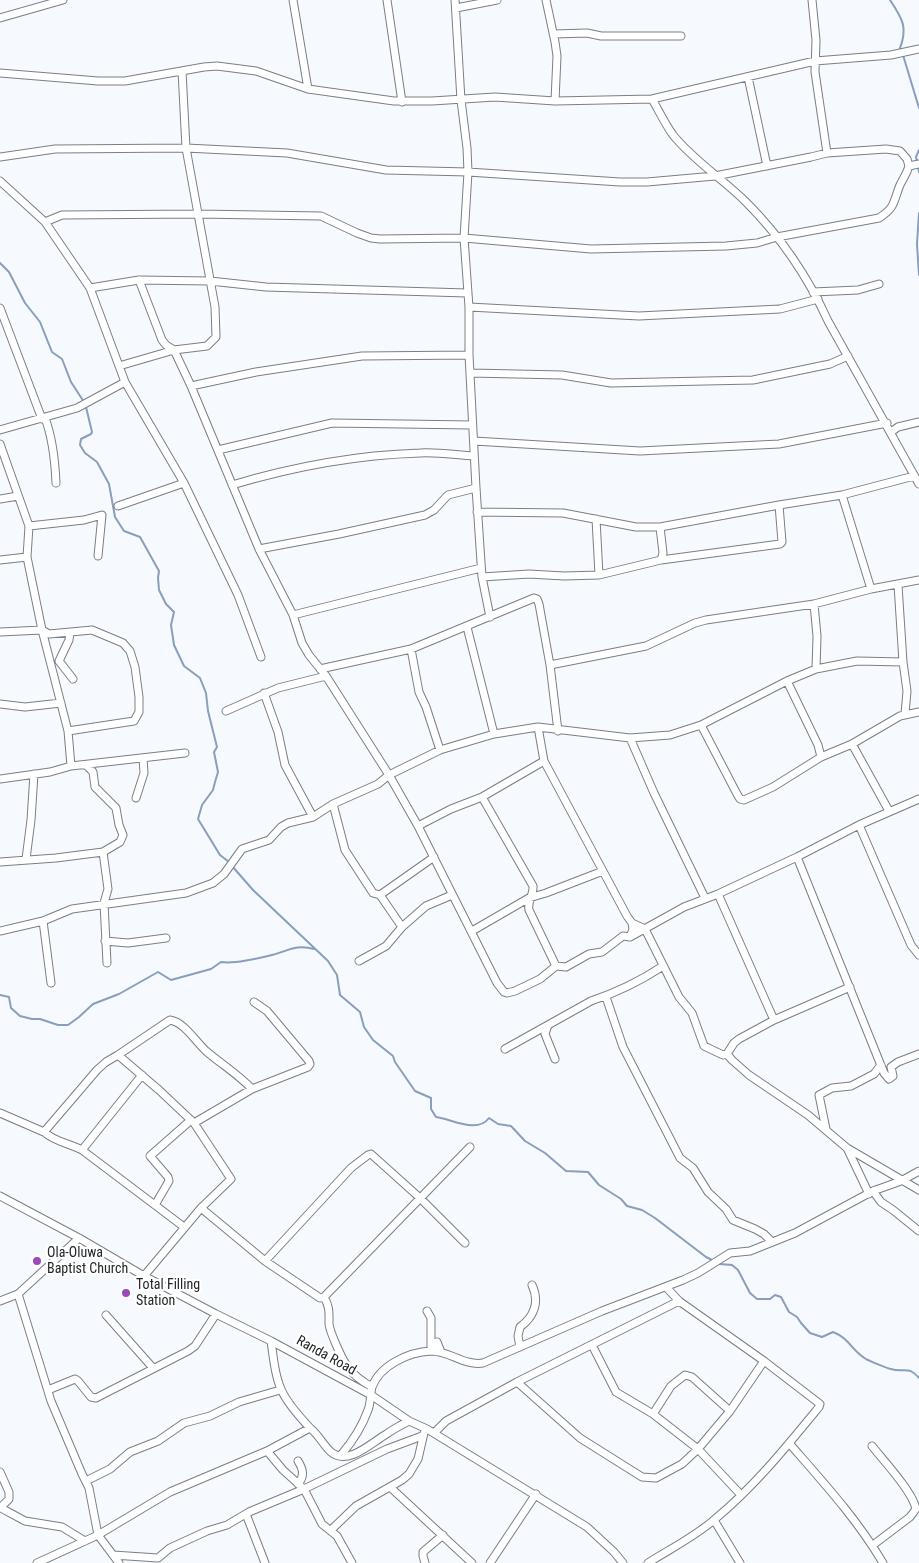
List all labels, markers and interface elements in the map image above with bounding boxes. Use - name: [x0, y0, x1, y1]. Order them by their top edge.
- place label: Ola-Oluwa Baptist Church: [47, 1245, 128, 1278]
- marker: Ola-Oluwa Baptist Church: [31, 1255, 43, 1267]
- place label: Total Filling Station: [136, 1277, 200, 1310]
- marker: Total Filling Station: [120, 1287, 132, 1299]
- street label: Randa Road: [293, 1333, 359, 1379]

